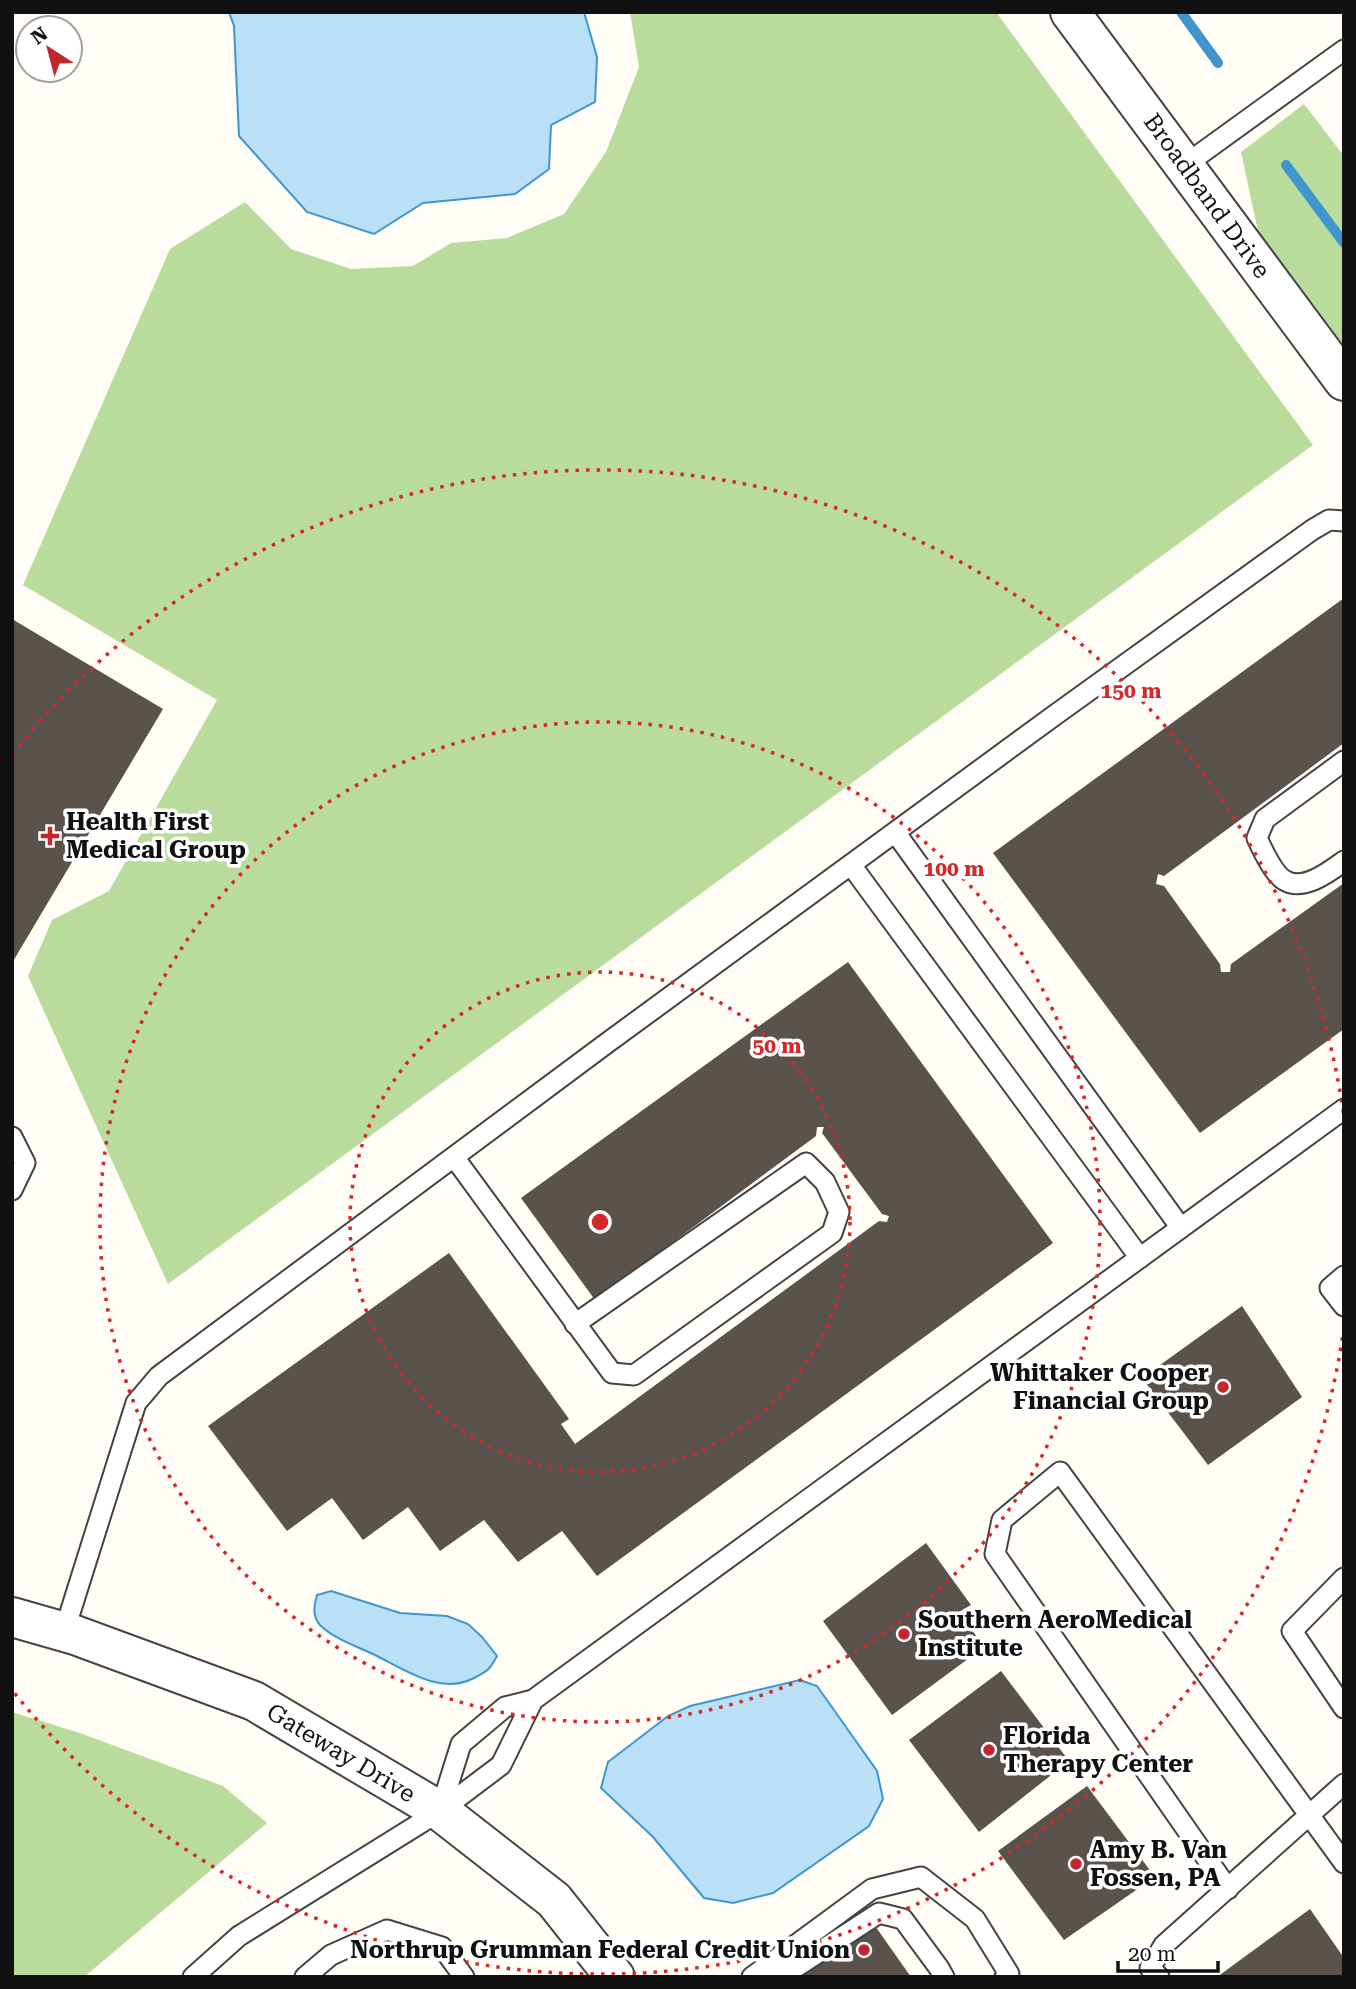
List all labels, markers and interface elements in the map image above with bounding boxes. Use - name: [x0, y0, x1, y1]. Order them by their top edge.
- north arrow: [14, 14, 84, 84]
- text: N: [27, 22, 52, 49]
- street label: Broadband Drive: [1138, 108, 1276, 284]
- text: 150 m: [1101, 679, 1161, 703]
- place label: Health First Medical Group: [66, 808, 246, 864]
- marker: Health First Medical Group: [40, 826, 60, 846]
- text: 100 m: [924, 857, 984, 881]
- text: 50 m: [752, 1034, 802, 1058]
- centre of rings: [588, 1210, 612, 1234]
- place label: Whittaker Cooper Financial Group: [990, 1359, 1209, 1415]
- marker: Whittaker Cooper Financial Group: [1215, 1379, 1231, 1395]
- place label: Southern AeroMedical Institute: [918, 1606, 1192, 1662]
- marker: Southern AeroMedical Institute: [896, 1626, 912, 1642]
- street label: Gateway Drive: [262, 1698, 420, 1808]
- place label: Florida Therapy Center: [1003, 1722, 1193, 1778]
- marker: Florida Therapy Center: [981, 1742, 997, 1758]
- place label: Amy B. Van Fossen, PA: [1090, 1836, 1227, 1892]
- marker: Amy B. Van Fossen, PA: [1068, 1856, 1084, 1872]
- scale bar: [1118, 1930, 1218, 1974]
- place label: Northrup Grumman Federal Credit Union: [350, 1936, 850, 1964]
- marker: Northrup Grumman Federal Credit Union: [856, 1942, 872, 1958]
- text: 20 m: [1128, 1942, 1176, 1966]

